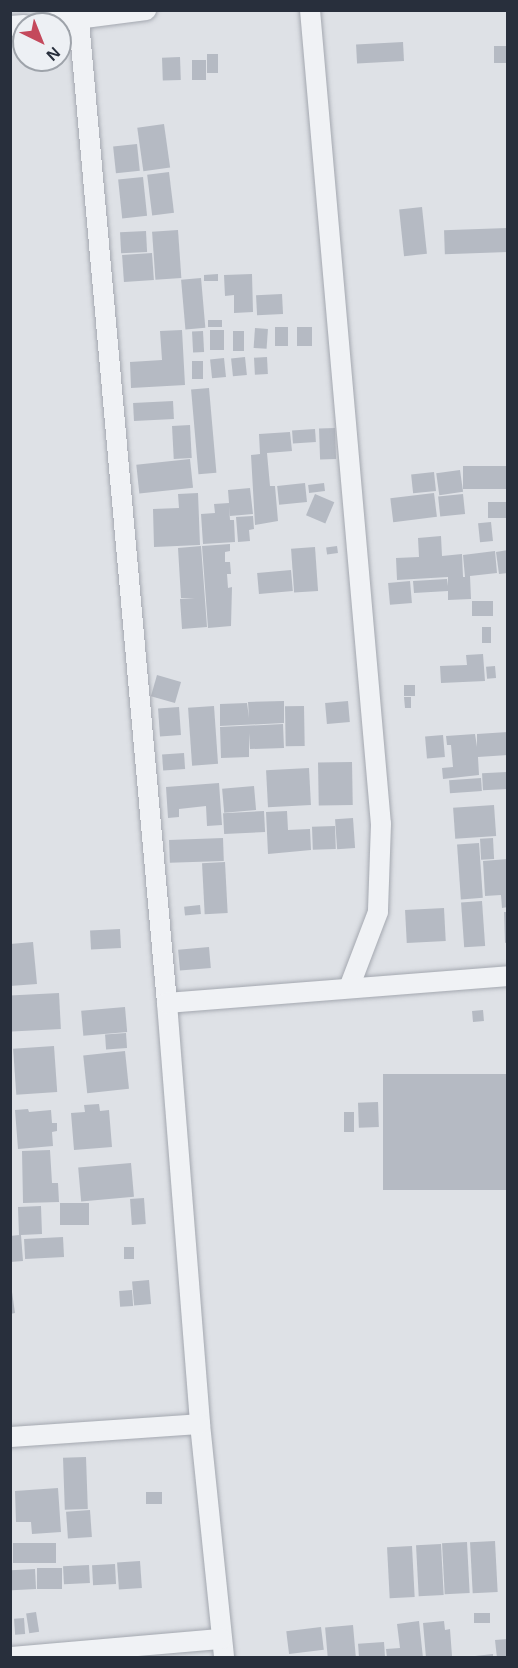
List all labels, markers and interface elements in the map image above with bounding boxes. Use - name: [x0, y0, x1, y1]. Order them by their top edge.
- north arrow: [12, 12, 72, 72]
- text: N: [43, 44, 63, 64]

